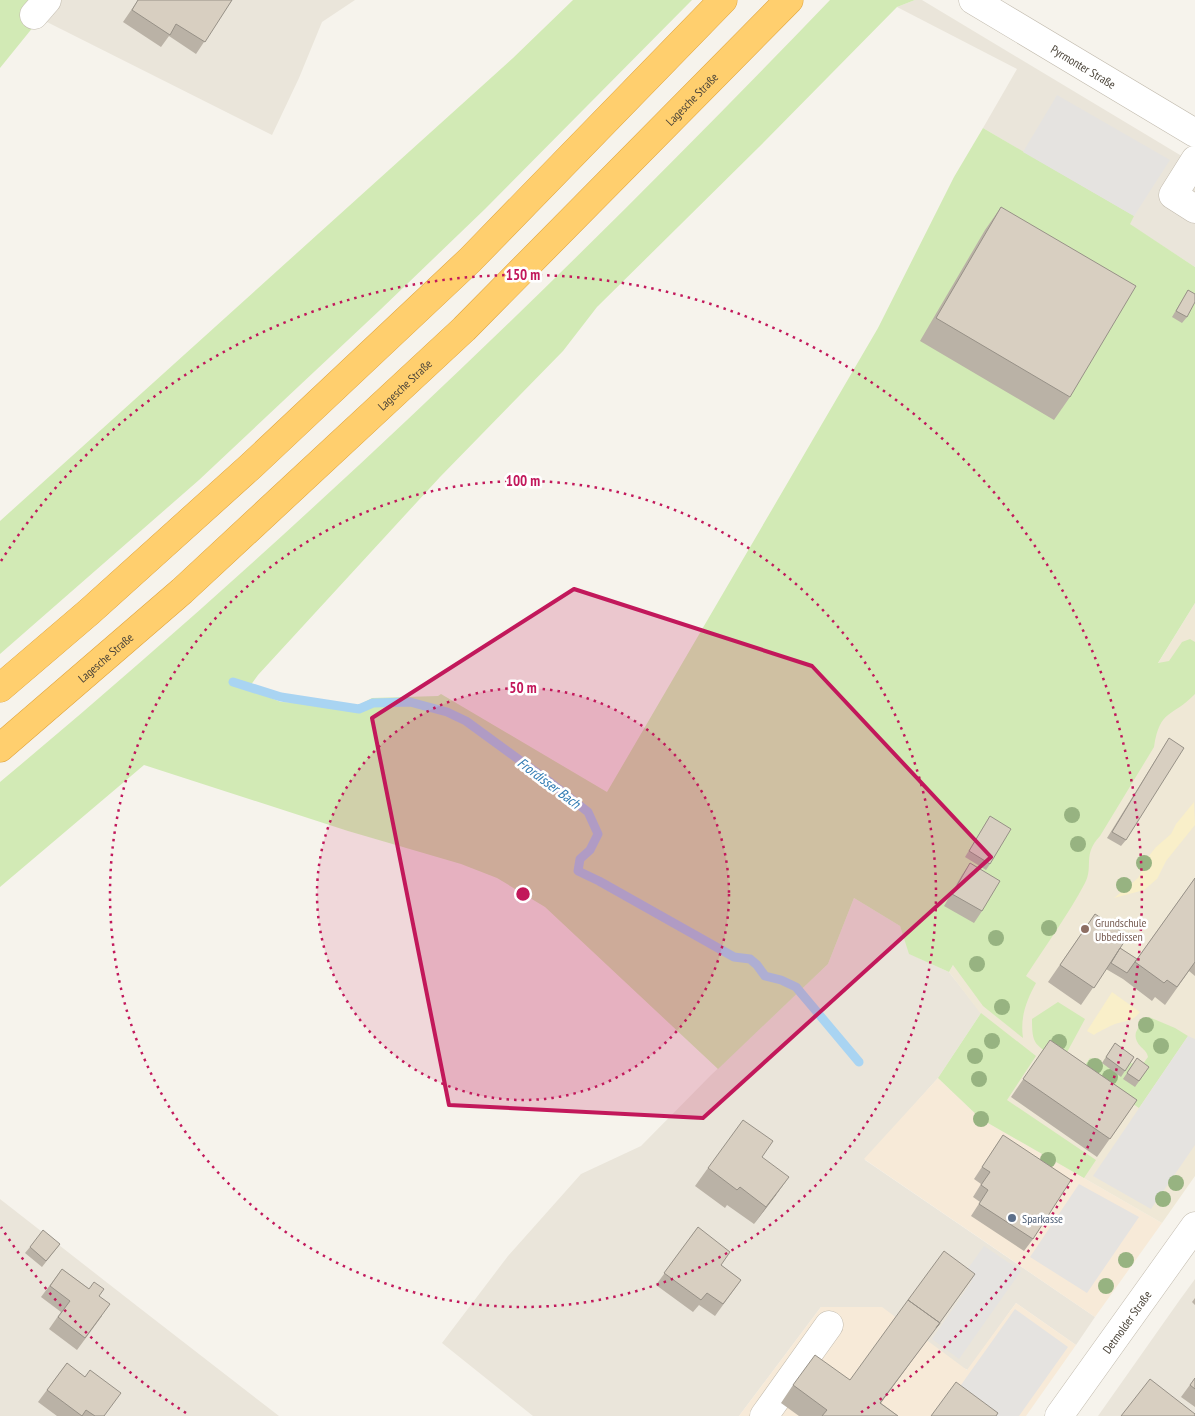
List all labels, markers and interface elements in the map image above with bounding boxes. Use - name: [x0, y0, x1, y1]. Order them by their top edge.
- street label: Pyrmonter Straße: [1049, 41, 1119, 91]
- street label: Lagesche Straße: [662, 69, 721, 128]
- text: 150 m: [506, 265, 540, 284]
- street label: Lagesche Straße: [374, 356, 435, 413]
- text: 100 m: [506, 471, 540, 490]
- street label: Lagesche Straße: [74, 629, 136, 685]
- text: 50 m: [509, 678, 537, 697]
- water label: Frordisser Bach: [514, 754, 585, 813]
- centre of rings: [514, 885, 532, 903]
- place label: Grundschule Ubbedissen: [1095, 915, 1146, 944]
- marker: Grundschule Ubbedissen: [1079, 923, 1091, 935]
- place label: Sparkasse: [1022, 1211, 1063, 1226]
- marker: Sparkasse: [1006, 1212, 1018, 1224]
- street label: Detmolder Straße: [1099, 1287, 1154, 1356]

